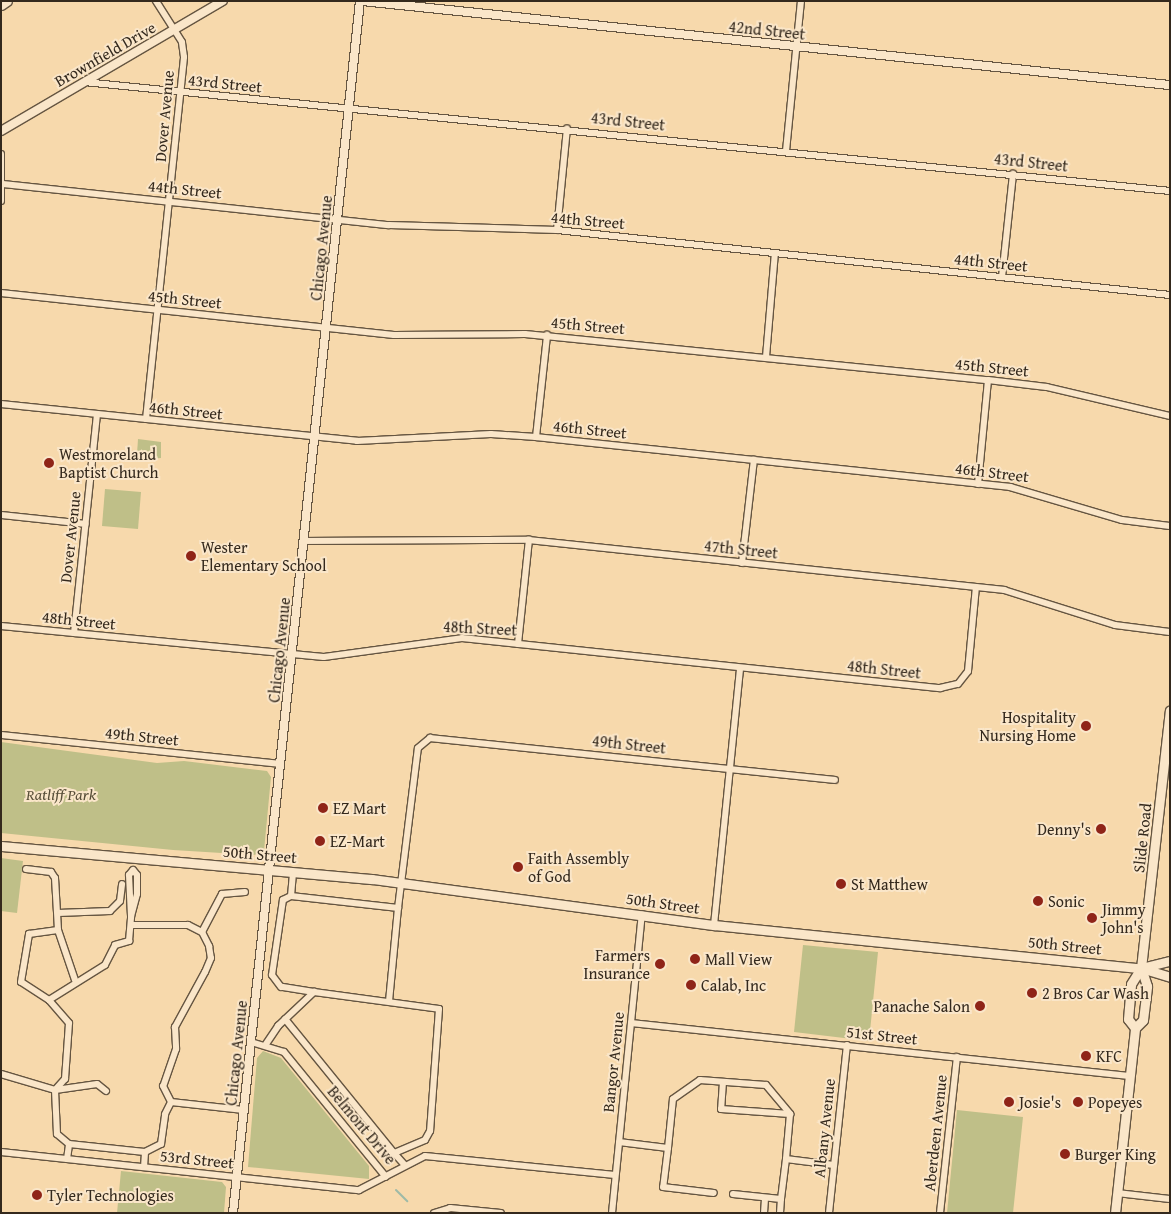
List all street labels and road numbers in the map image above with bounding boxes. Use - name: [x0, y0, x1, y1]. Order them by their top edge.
- street label: 42nd Street: [728, 16, 806, 44]
- street label: Brownfield Drive: [51, 17, 159, 91]
- street label: Dover Avenue: [150, 69, 178, 163]
- street label: 43rd Street: [187, 70, 263, 96]
- street label: 43rd Street: [590, 108, 666, 134]
- street label: 43rd Street: [993, 149, 1069, 175]
- street label: 44th Street: [147, 176, 223, 202]
- street label: Chicago Avenue: [306, 194, 336, 302]
- street label: 44th Street: [550, 207, 626, 233]
- street label: 44th Street: [953, 249, 1029, 275]
- street label: 45th Street: [147, 286, 223, 312]
- street label: 45th Street: [550, 312, 626, 338]
- street label: 45th Street: [954, 354, 1030, 380]
- street label: 46th Street: [148, 397, 224, 423]
- street label: 46th Street: [552, 416, 628, 442]
- street label: 46th Street: [954, 458, 1030, 486]
- street label: Dover Avenue: [56, 490, 84, 584]
- street label: 47th Street: [703, 536, 779, 562]
- street label: Chicago Avenue: [264, 596, 294, 704]
- street label: 48th Street: [41, 607, 117, 633]
- street label: 48th Street: [443, 616, 517, 640]
- street label: 48th Street: [846, 656, 922, 682]
- street label: 49th Street: [104, 723, 180, 749]
- street label: 49th Street: [591, 731, 667, 757]
- street label: Slide Road: [1129, 802, 1155, 874]
- street label: 50th Street: [222, 841, 298, 867]
- street label: 50th Street: [625, 888, 701, 918]
- street label: 50th Street: [1027, 932, 1103, 958]
- street label: Chicago Avenue: [221, 999, 251, 1107]
- street label: Bangor Avenue: [598, 1011, 628, 1113]
- street label: 51st Street: [845, 1022, 919, 1048]
- street label: Aberdeen Avenue: [919, 1074, 951, 1192]
- street label: Albany Avenue: [809, 1077, 839, 1179]
- street label: Belmont Drive: [324, 1082, 400, 1168]
- street label: 53rd Street: [159, 1146, 235, 1172]

